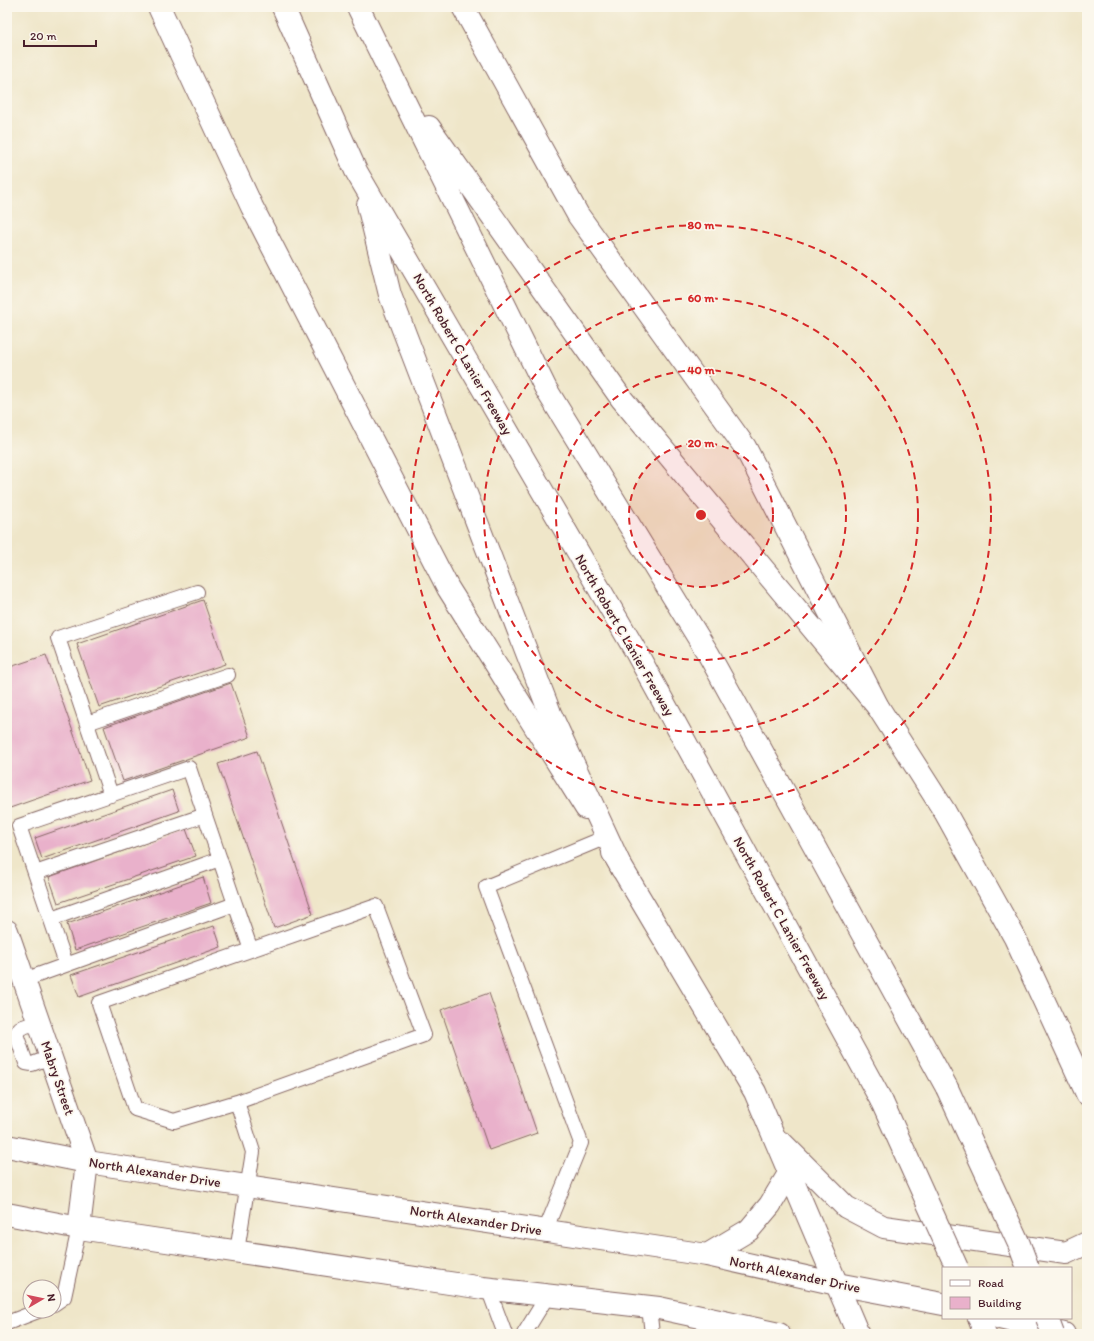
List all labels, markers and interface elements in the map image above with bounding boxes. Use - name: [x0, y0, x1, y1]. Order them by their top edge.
- scale bar: [24, 22, 96, 48]
- text: 20 m: [30, 29, 57, 43]
- text: 80 m: [688, 218, 715, 232]
- street label: North Robert C Lanier Freeway: [409, 270, 516, 439]
- text: 60 m: [688, 291, 715, 305]
- text: 40 m: [687, 363, 716, 377]
- text: 20 m: [688, 436, 715, 450]
- centre of rings: [694, 508, 708, 522]
- street label: North Robert C Lanier Freeway: [571, 551, 678, 720]
- street label: North Robert C Lanier Freeway: [729, 834, 834, 1003]
- street label: Mabry Street: [37, 1039, 78, 1118]
- street label: North Alexander Drive: [88, 1154, 223, 1191]
- street label: North Alexander Drive: [409, 1202, 544, 1239]
- street label: North Alexander Drive: [728, 1252, 862, 1297]
- legend: [942, 1267, 1072, 1319]
- text: Road: [978, 1276, 1004, 1290]
- north arrow: [22, 1279, 62, 1319]
- text: N: [44, 1293, 58, 1302]
- text: Building: [978, 1296, 1022, 1310]

